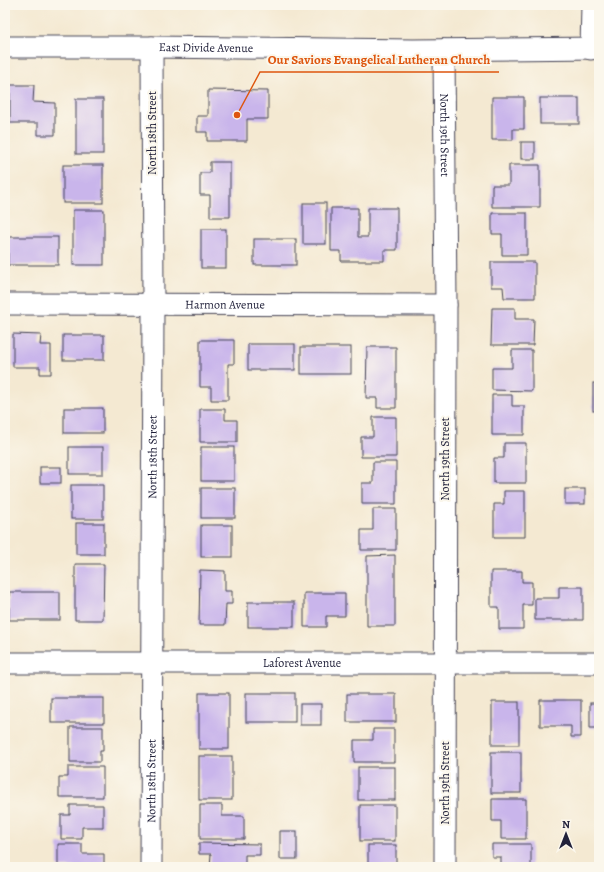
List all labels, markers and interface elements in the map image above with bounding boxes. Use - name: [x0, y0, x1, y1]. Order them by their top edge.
- street label: East Divide Avenue: [159, 39, 253, 56]
- callout: Our Saviors Evangelical Lutheran Church: [260, 47, 499, 72]
- text: Our Saviors Evangelical Lutheran Church: [268, 51, 490, 68]
- street label: North 18th Street: [144, 91, 160, 175]
- street label: North 19th Street: [436, 93, 453, 177]
- street label: Harmon Avenue: [185, 296, 265, 313]
- street label: North 18th Street: [144, 415, 161, 499]
- street label: North 19th Street: [437, 417, 453, 501]
- street label: Laforest Avenue: [263, 655, 341, 671]
- street label: North 18th Street: [143, 739, 159, 823]
- street label: North 19th Street: [437, 741, 453, 825]
- north arrow: [546, 814, 586, 854]
- text: N: [562, 817, 570, 832]

